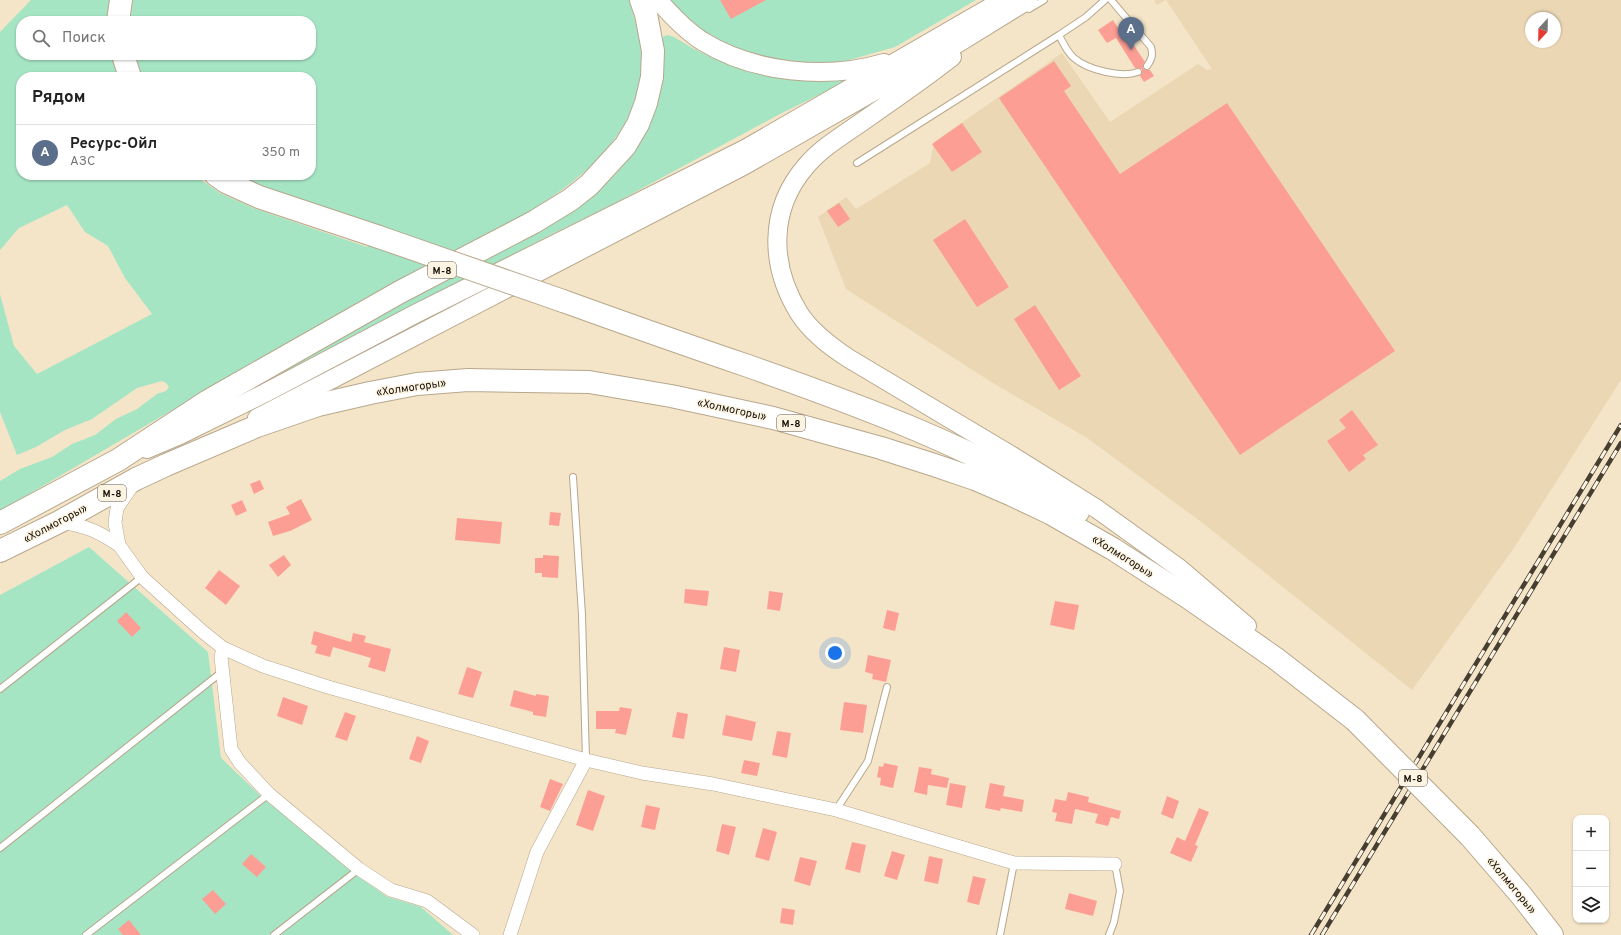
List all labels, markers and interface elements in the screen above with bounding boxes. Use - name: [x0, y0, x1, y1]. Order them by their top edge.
- north arrow: [1525, 12, 1561, 48]
- search box: [16, 16, 316, 60]
- pin: A: [1118, 17, 1144, 50]
- icon: search: [30, 27, 52, 49]
- text: Поиск: [62, 29, 106, 48]
- text: Рядом: [32, 87, 85, 109]
- text: Ресурс-Ойл: [70, 135, 157, 154]
- text: A: [40, 145, 50, 161]
- text: 350 m: [262, 145, 300, 161]
- text: АЗС: [70, 154, 95, 170]
- road number: М-8: [428, 262, 456, 278]
- street label: «Холмогоры»: [375, 376, 447, 400]
- street label: «Холмогоры»: [696, 396, 768, 424]
- road number: М-8: [777, 415, 805, 431]
- road number: М-8: [98, 485, 126, 501]
- street label: «Холмогоры»: [21, 501, 90, 547]
- street label: «Холмогоры»: [1089, 532, 1156, 582]
- your location: [825, 643, 845, 663]
- road number: М-8: [1399, 770, 1427, 786]
- map controls: [1573, 815, 1609, 923]
- button: +: [1573, 815, 1609, 851]
- button: −: [1573, 851, 1609, 887]
- street label: «Холмогоры»: [1483, 854, 1539, 917]
- button: layers: [1573, 887, 1609, 923]

